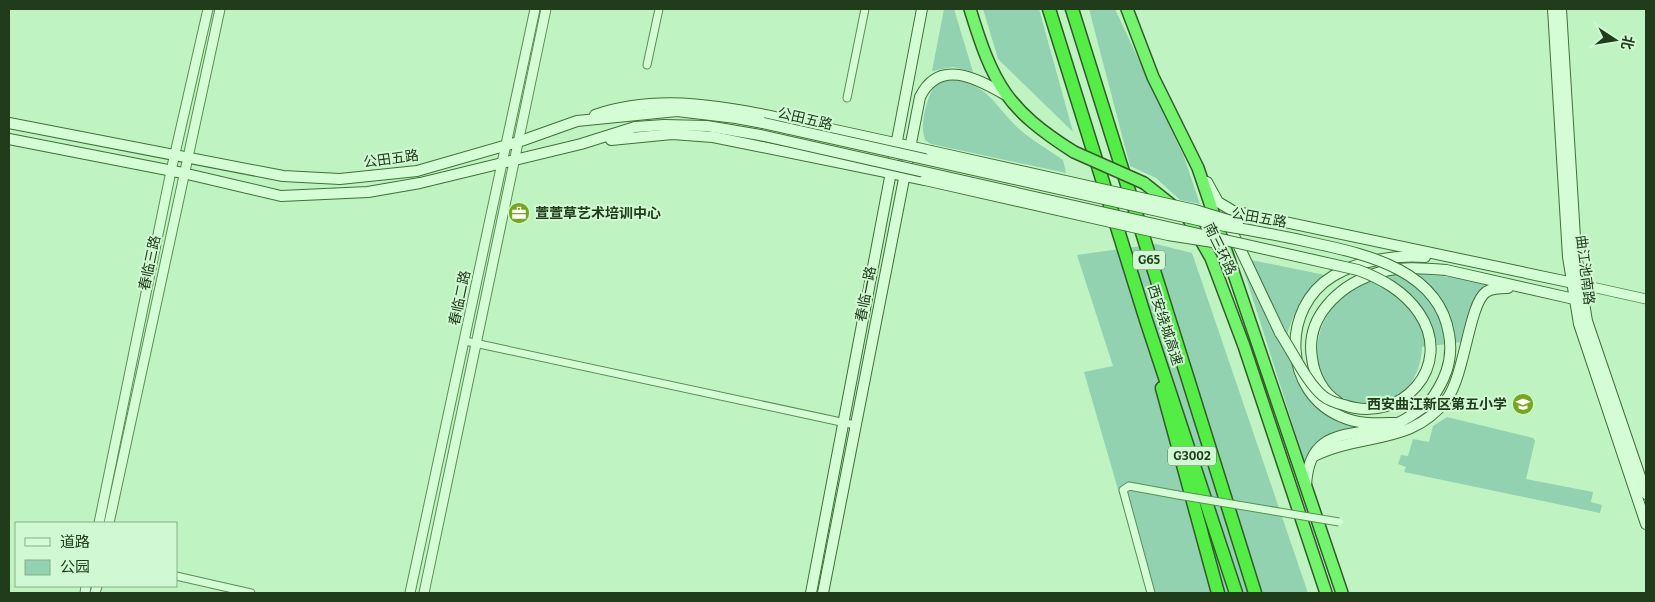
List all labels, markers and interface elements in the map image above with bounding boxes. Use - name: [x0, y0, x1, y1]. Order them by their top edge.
- north arrow: [1590, 15, 1640, 65]
- text: 北: [1617, 34, 1637, 51]
- street label: 公田五路: [776, 104, 834, 134]
- street label: 公田五路: [362, 147, 420, 171]
- office icon: 萱萱草艺术培训中心: [507, 201, 531, 225]
- place label: 萱萱草艺术培训中心: [535, 205, 661, 222]
- street label: 公田五路: [1230, 205, 1288, 231]
- street label: 南三环路: [1200, 220, 1240, 278]
- street label: 春临三路: [136, 234, 164, 292]
- street label: 曲江池南路: [1572, 234, 1598, 306]
- road number: G65: [1133, 250, 1165, 270]
- street label: 春临一路: [852, 265, 880, 323]
- street label: 春临二路: [446, 269, 474, 327]
- street label: 西安绕城高速: [1144, 282, 1186, 368]
- school or university icon: 西安曲江新区第五小学: [1511, 392, 1535, 416]
- place label: 西安曲江新区第五小学: [1367, 396, 1507, 413]
- road number: G3002: [1168, 446, 1216, 466]
- legend: [15, 522, 178, 587]
- text: 道路: [60, 533, 90, 551]
- text: 公园: [60, 558, 90, 576]

